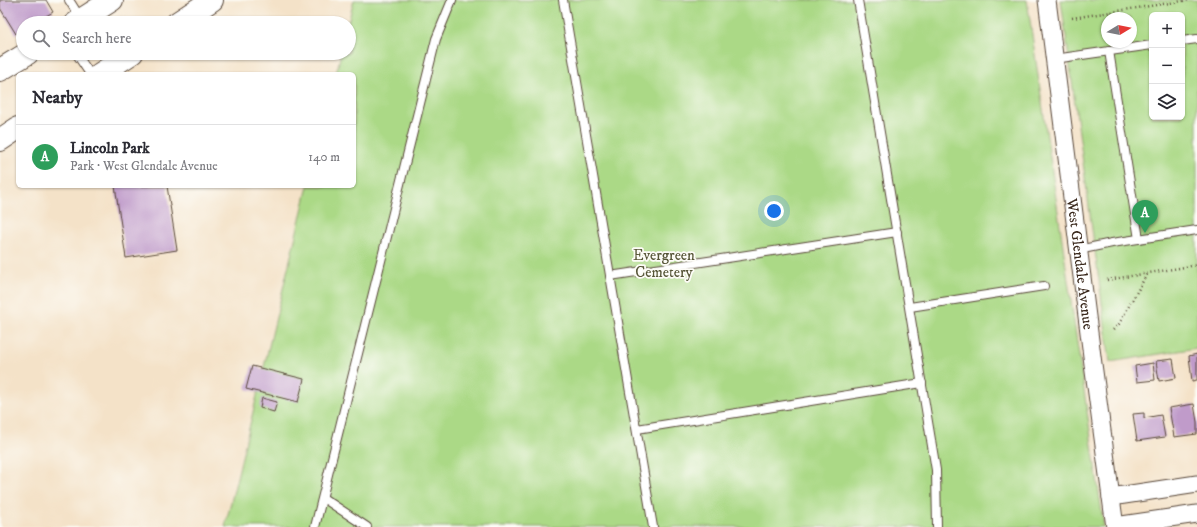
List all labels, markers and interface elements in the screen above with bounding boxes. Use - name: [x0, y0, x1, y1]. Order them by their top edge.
- north arrow: [1101, 12, 1137, 48]
- map controls: [1149, 12, 1185, 120]
- button: +: [1149, 12, 1185, 48]
- search box: [16, 16, 356, 60]
- icon: search: [30, 27, 52, 49]
- text: Search here: [62, 29, 131, 48]
- button: −: [1149, 48, 1185, 84]
- button: layers: [1149, 84, 1185, 120]
- text: Nearby: [32, 87, 82, 109]
- text: Lincoln Park: [70, 139, 150, 158]
- text: A: [41, 149, 49, 165]
- text: 140 m: [308, 149, 340, 165]
- text: Park · West Glendale Avenue: [70, 158, 218, 174]
- street label: West Glendale Avenue: [1063, 196, 1098, 331]
- pin: A: [1132, 200, 1158, 233]
- your location: [764, 201, 784, 221]
- park label: Evergreen Cemetery: [633, 246, 695, 282]

